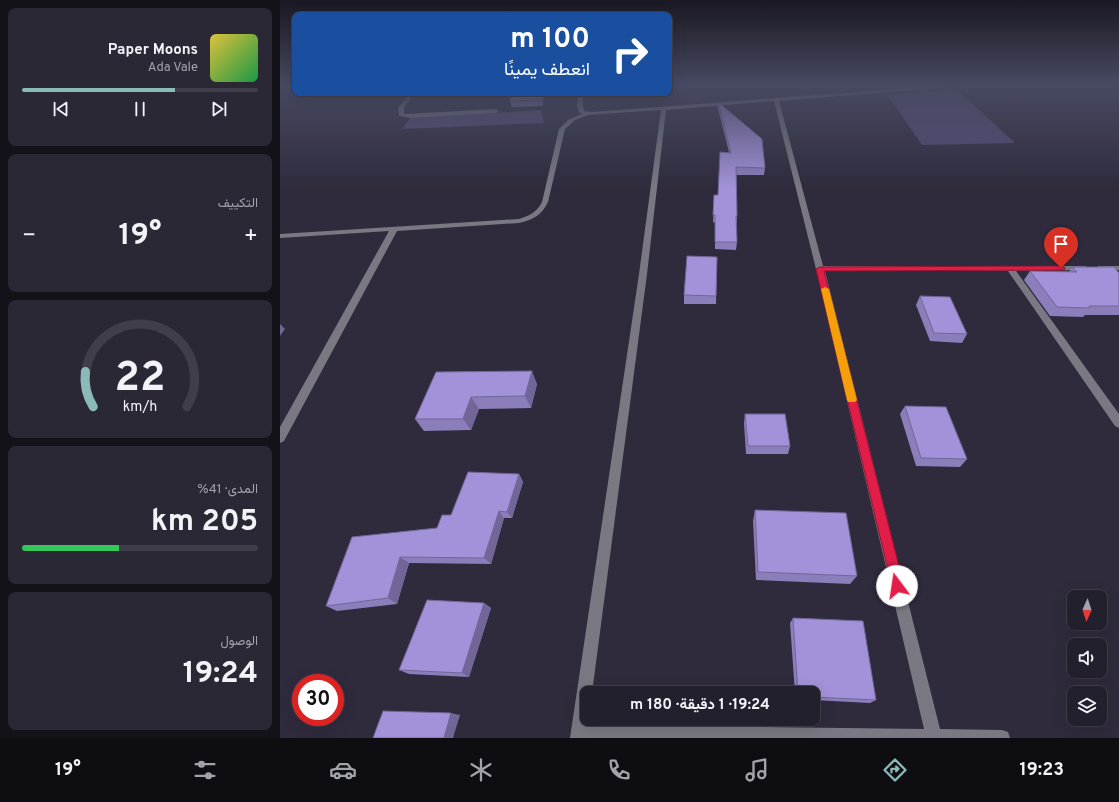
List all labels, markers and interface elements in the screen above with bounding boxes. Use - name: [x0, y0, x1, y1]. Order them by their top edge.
- text: 100 m: [510, 22, 590, 58]
- icon: right: [604, 28, 656, 80]
- text: Paper Moons: [108, 41, 198, 60]
- text: انعطف يمينًا: [504, 59, 590, 82]
- text: Ada Vale: [148, 60, 198, 76]
- icon: previous: [50, 98, 72, 120]
- icon: pause: [129, 98, 151, 120]
- icon: next: [208, 98, 230, 120]
- text: التكييف: [218, 196, 258, 212]
- text: 19°: [119, 218, 161, 255]
- text: −: [22, 223, 36, 250]
- text: +: [244, 223, 258, 250]
- pin: [1044, 227, 1078, 268]
- icon: arrive: [1050, 233, 1072, 255]
- text: 22: [115, 353, 165, 406]
- text: km/h: [123, 398, 157, 416]
- text: المدى · 41%: [197, 482, 258, 498]
- text: 205 km: [151, 504, 258, 541]
- position arrow: [876, 565, 918, 607]
- north arrow: [1067, 590, 1107, 630]
- map controls: [1067, 590, 1107, 726]
- text: الوصول: [220, 634, 258, 650]
- button: sound: [1067, 638, 1107, 678]
- text: 19:24: [183, 656, 258, 693]
- speed limit sign: 30: [292, 674, 344, 726]
- button: layers: [1067, 686, 1107, 726]
- text: 19:24 · 1 دقيقة · 180 m: [630, 696, 770, 715]
- icon: filters: [191, 756, 219, 784]
- icon: car: [329, 756, 357, 784]
- icon: climate: [467, 756, 495, 784]
- icon: phone: [605, 756, 633, 784]
- icon: music: [743, 756, 771, 784]
- icon: directions: [881, 756, 909, 784]
- text: 19°: [55, 759, 81, 782]
- text: 19:23: [1020, 759, 1064, 782]

